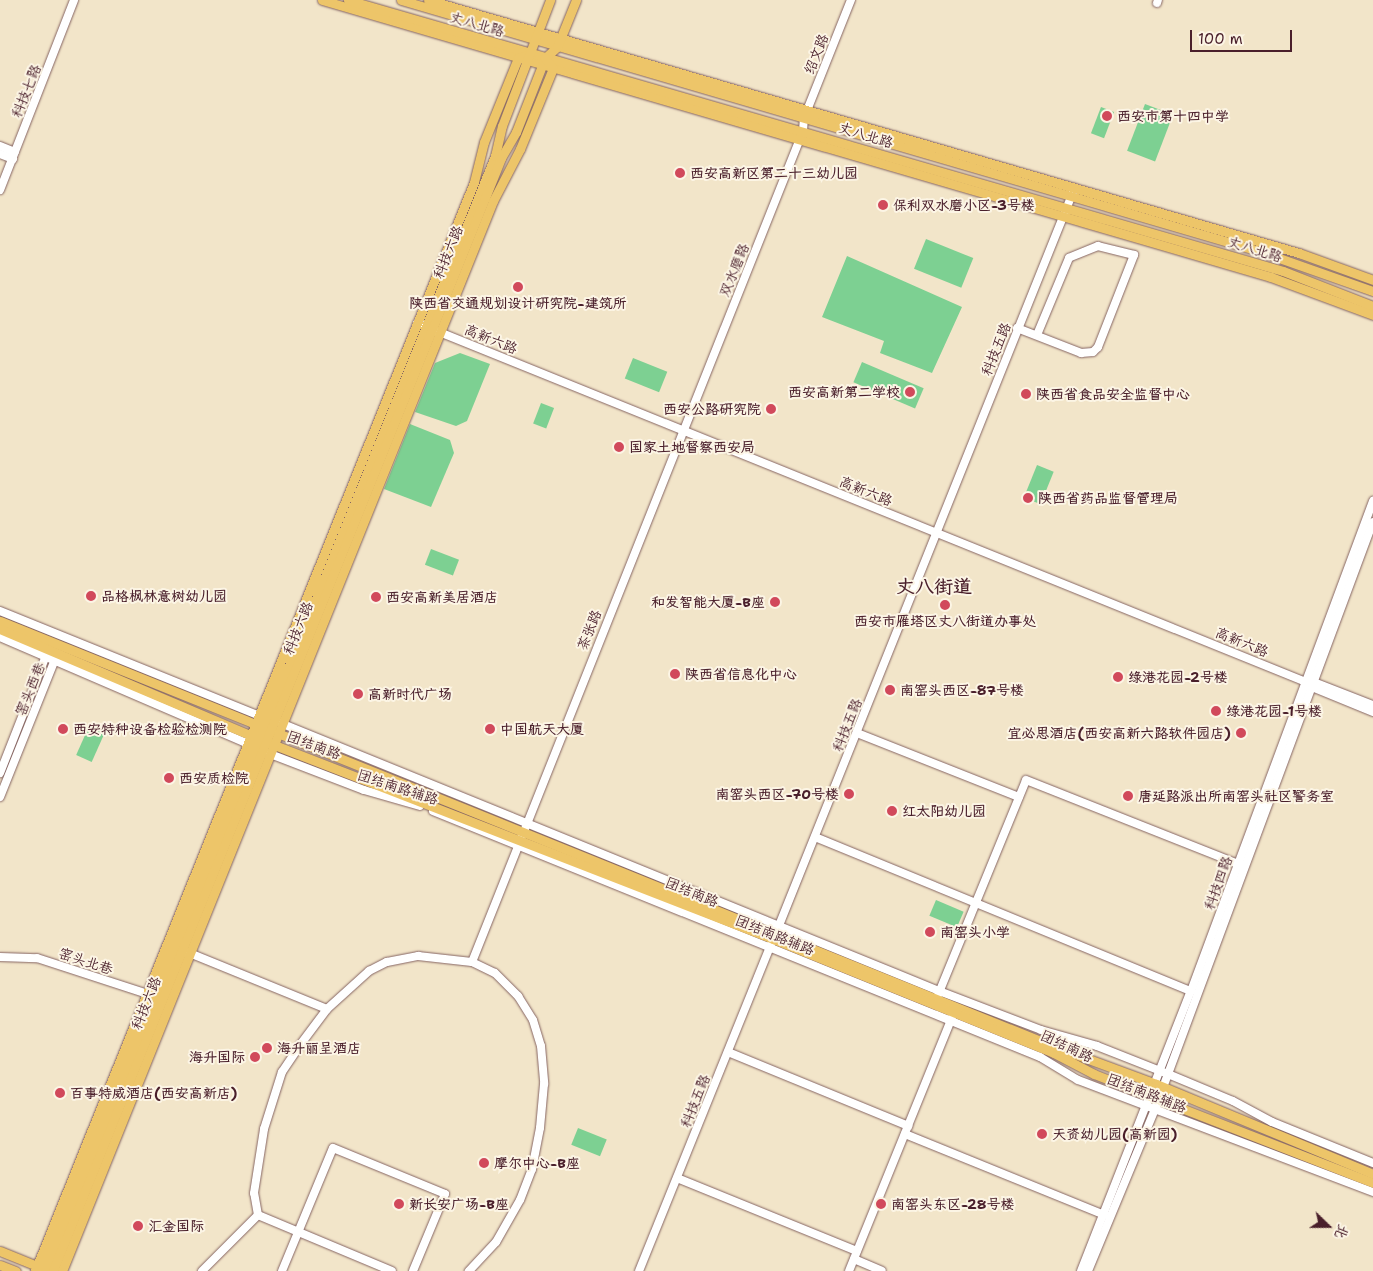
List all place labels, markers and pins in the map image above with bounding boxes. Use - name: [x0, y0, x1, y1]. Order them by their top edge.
- place label: 西安市第十四中学: [1117, 108, 1229, 124]
- marker: 西安市第十四中学: [1101, 110, 1113, 122]
- place label: 西安高新区第二十三幼儿园: [690, 165, 858, 181]
- marker: 西安高新区第二十三幼儿园: [674, 167, 686, 179]
- place label: 保利双水磨小区-3号楼: [893, 197, 1035, 213]
- marker: 保利双水磨小区-3号楼: [877, 199, 889, 211]
- marker: 陕西省交通规划设计研究院-建筑所: [512, 281, 524, 293]
- place label: 陕西省交通规划设计研究院-建筑所: [409, 295, 627, 311]
- place label: 西安高新第二学校: [788, 384, 900, 400]
- marker: 西安高新第二学校: [904, 386, 916, 398]
- place label: 陕西省食品安全监督中心: [1036, 386, 1190, 402]
- marker: 陕西省食品安全监督中心: [1020, 388, 1032, 400]
- place label: 西安公路研究院: [663, 401, 761, 417]
- marker: 西安公路研究院: [765, 403, 777, 415]
- place label: 国家土地督察西安局: [629, 439, 755, 455]
- marker: 国家土地督察西安局: [613, 441, 625, 453]
- place label: 陕西省药品监督管理局: [1038, 490, 1178, 506]
- marker: 陕西省药品监督管理局: [1022, 492, 1034, 504]
- place label: 品格枫林意树幼儿园: [101, 588, 227, 604]
- place label: 西安高新美居酒店: [386, 589, 498, 605]
- marker: 品格枫林意树幼儿园: [85, 590, 97, 602]
- marker: 西安高新美居酒店: [370, 591, 382, 603]
- place label: 和发智能大厦-B座: [651, 594, 765, 610]
- marker: 和发智能大厦-B座: [769, 596, 781, 608]
- marker: 西安市雁塔区丈八街道办事处: [939, 599, 951, 611]
- place label: 西安市雁塔区丈八街道办事处: [854, 613, 1036, 629]
- place label: 陕西省信息化中心: [685, 666, 797, 682]
- marker: 陕西省信息化中心: [669, 668, 681, 680]
- place label: 绿港花园-2号楼: [1128, 669, 1228, 685]
- marker: 绿港花园-2号楼: [1112, 671, 1124, 683]
- place label: 南窑头西区-87号楼: [900, 682, 1024, 698]
- marker: 南窑头西区-87号楼: [884, 684, 896, 696]
- place label: 高新时代广场: [368, 686, 452, 702]
- marker: 高新时代广场: [352, 688, 364, 700]
- place label: 绿港花园-1号楼: [1226, 703, 1322, 719]
- marker: 绿港花园-1号楼: [1210, 705, 1222, 717]
- place label: 西安特种设备检验检测院: [73, 721, 227, 737]
- place label: 中国航天大厦: [500, 721, 584, 737]
- marker: 西安特种设备检验检测院: [57, 723, 69, 735]
- marker: 中国航天大厦: [484, 723, 496, 735]
- place label: 宜必思酒店(西安高新六路软件园店): [1008, 725, 1231, 741]
- marker: 宜必思酒店(西安高新六路软件园店): [1235, 727, 1247, 739]
- place label: 西安质检院: [179, 770, 249, 786]
- marker: 西安质检院: [163, 772, 175, 784]
- place label: 南窑头西区-70号楼: [716, 786, 839, 802]
- marker: 南窑头西区-70号楼: [843, 788, 855, 800]
- place label: 唐延路派出所南窑头社区警务室: [1138, 788, 1334, 804]
- marker: 唐延路派出所南窑头社区警务室: [1122, 790, 1134, 802]
- place label: 红太阳幼儿园: [902, 803, 986, 819]
- marker: 红太阳幼儿园: [886, 805, 898, 817]
- place label: 南窑头小学: [940, 924, 1010, 940]
- marker: 南窑头小学: [924, 926, 936, 938]
- place label: 海升丽呈酒店: [277, 1040, 361, 1056]
- marker: 海升丽呈酒店: [261, 1042, 273, 1054]
- place label: 海升国际: [189, 1049, 245, 1065]
- marker: 海升国际: [249, 1051, 261, 1063]
- place label: 百事特威酒店(西安高新店): [70, 1085, 237, 1101]
- marker: 百事特威酒店(西安高新店): [54, 1087, 66, 1099]
- place label: 天资幼儿园(高新园): [1052, 1126, 1177, 1142]
- marker: 天资幼儿园(高新园): [1036, 1128, 1048, 1140]
- place label: 摩尔中心-B座: [494, 1155, 580, 1171]
- marker: 摩尔中心-B座: [478, 1157, 490, 1169]
- place label: 新长安广场-B座: [409, 1196, 509, 1212]
- place label: 南窑头东区-28号楼: [891, 1196, 1014, 1212]
- marker: 新长安广场-B座: [393, 1198, 405, 1210]
- marker: 南窑头东区-28号楼: [875, 1198, 887, 1210]
- place label: 汇金国际: [148, 1218, 204, 1234]
- marker: 汇金国际: [132, 1220, 144, 1232]

